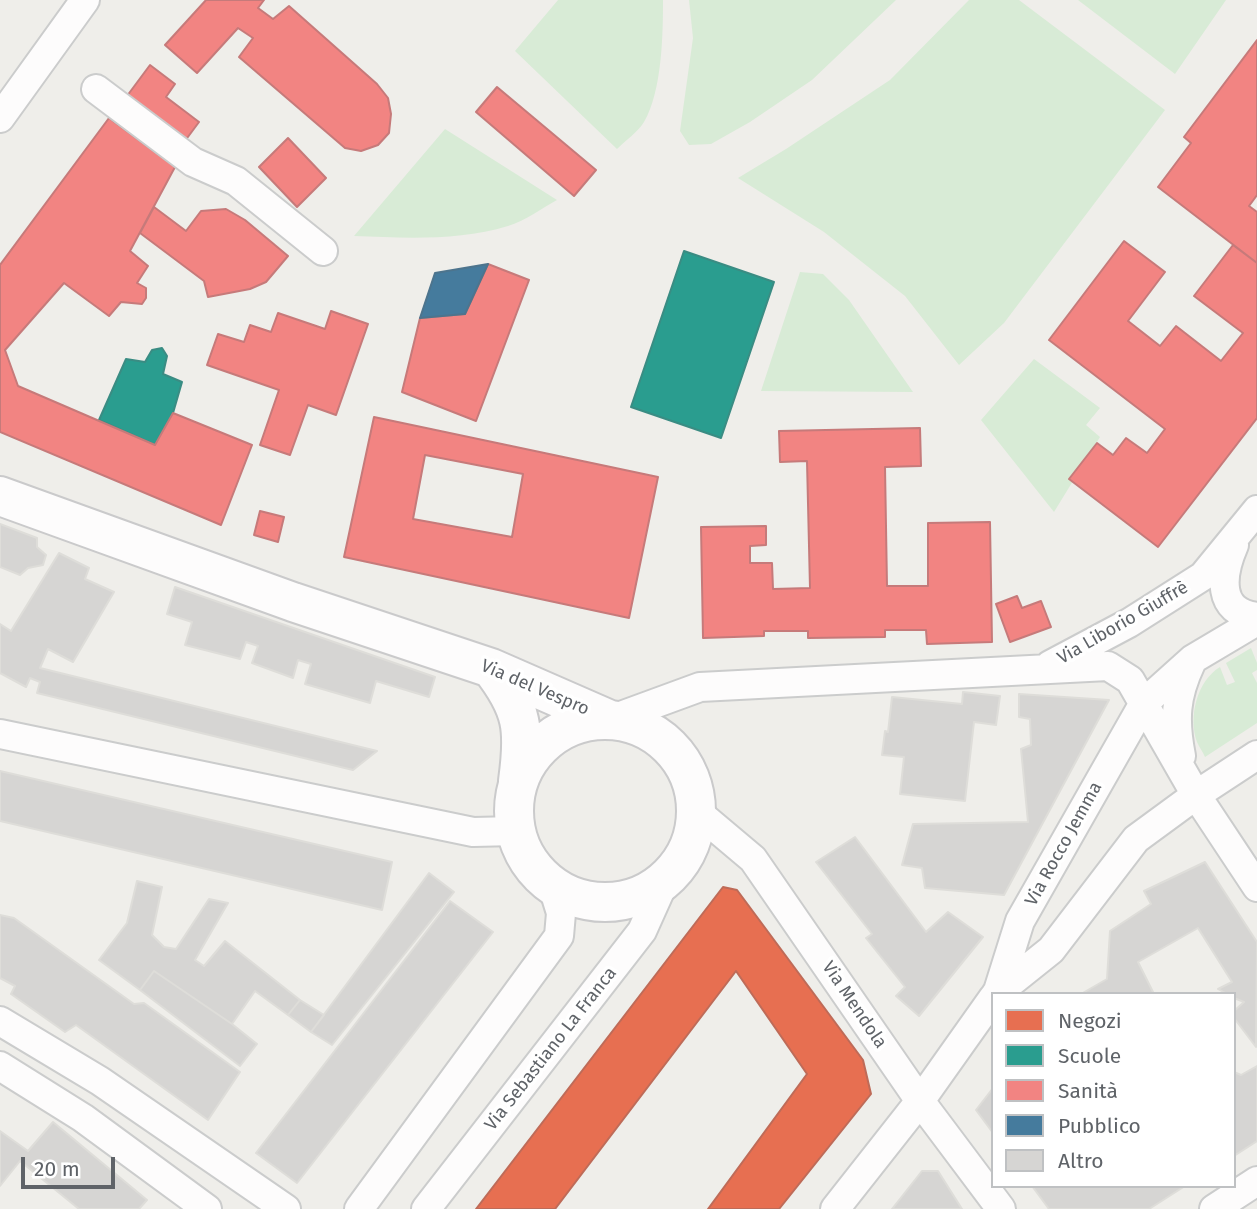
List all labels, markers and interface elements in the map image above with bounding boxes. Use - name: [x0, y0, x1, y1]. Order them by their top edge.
- street label: Via Liborio Giuffrè: [1054, 577, 1192, 669]
- street label: Via del Vespro: [478, 655, 592, 721]
- street label: Via Rocco Jemma: [1021, 778, 1107, 910]
- street label: Via Mendola: [817, 957, 891, 1053]
- street label: Via Sebastiano La Franca: [480, 963, 622, 1135]
- legend: [991, 992, 1236, 1188]
- text: Negozi: [1058, 1008, 1122, 1034]
- text: Scuole: [1058, 1043, 1121, 1069]
- text: Sanità: [1058, 1078, 1118, 1104]
- text: Pubblico: [1058, 1113, 1141, 1139]
- scale bar: [24, 1142, 119, 1186]
- text: Altro: [1058, 1148, 1104, 1174]
- text: 20 m: [34, 1156, 80, 1182]

